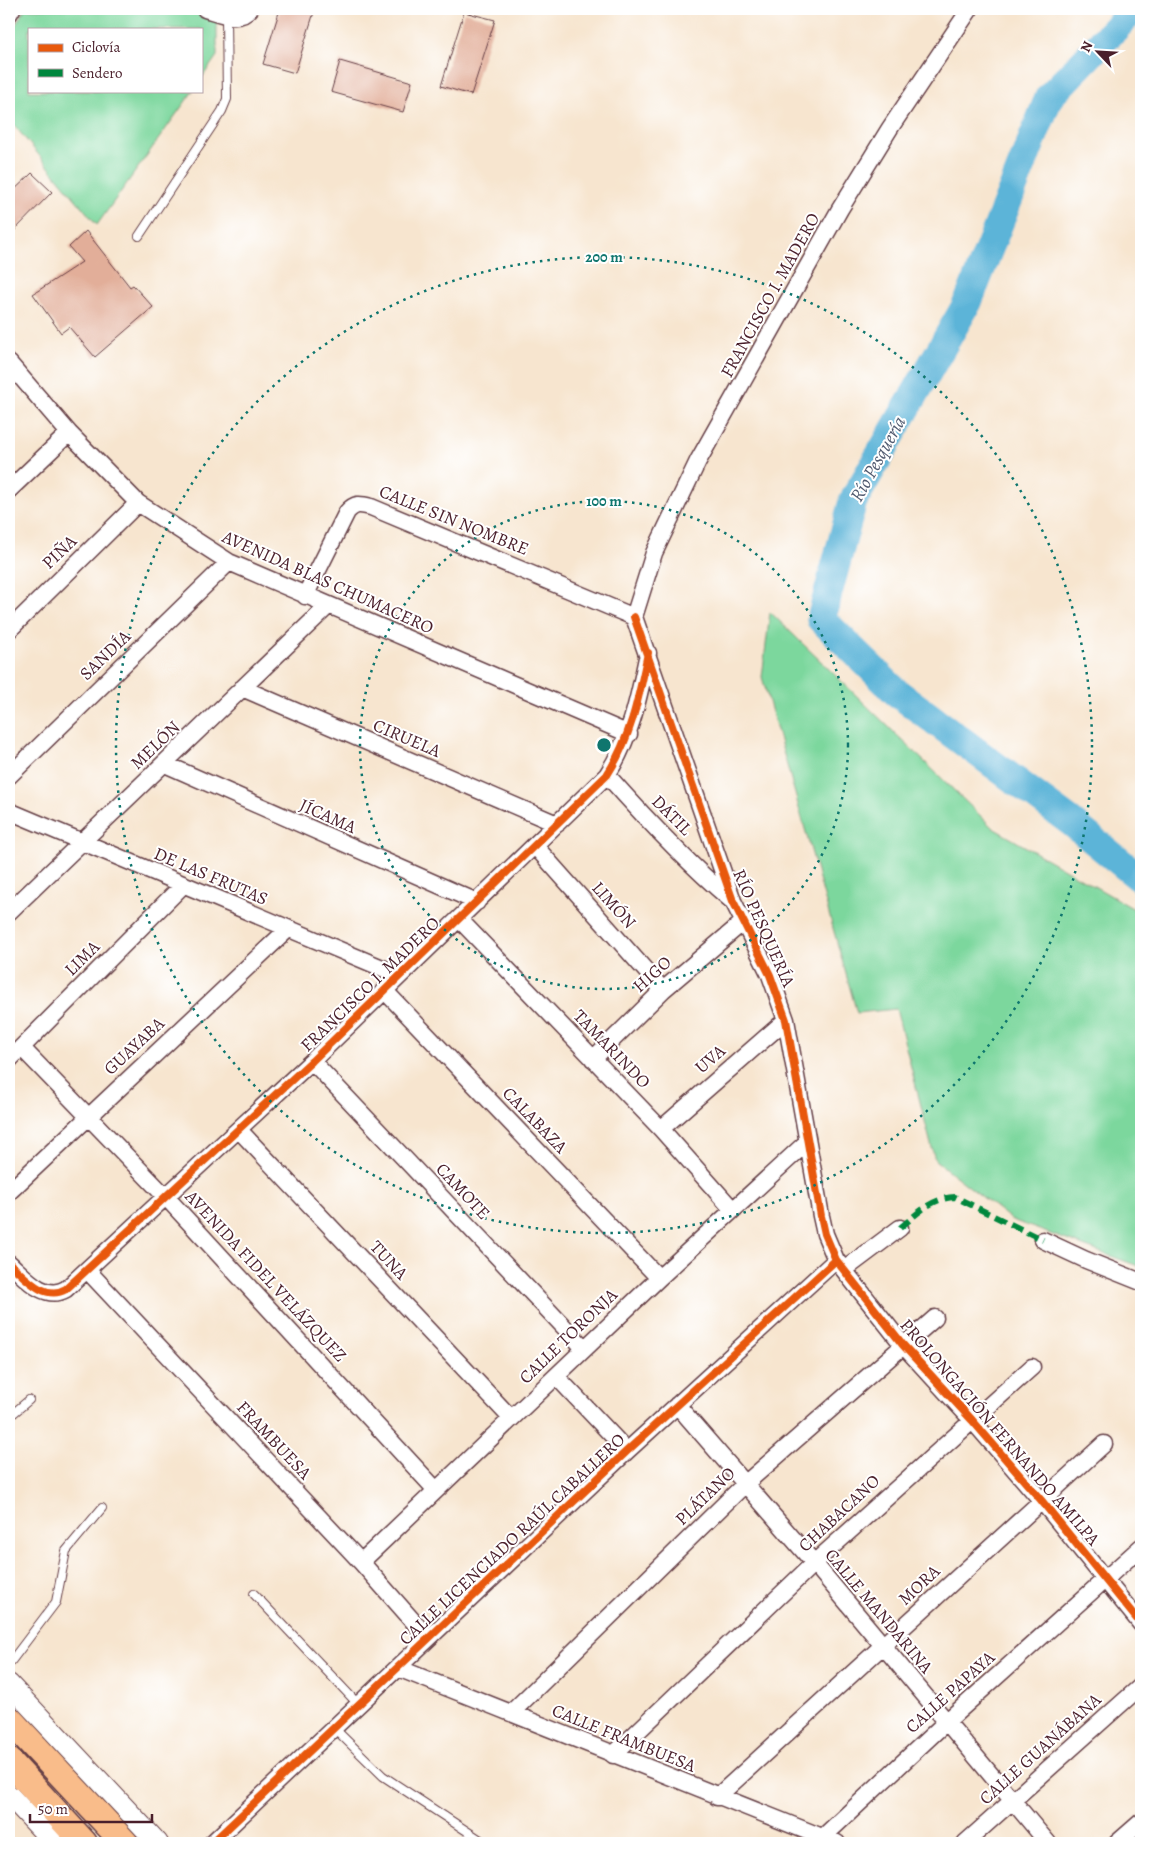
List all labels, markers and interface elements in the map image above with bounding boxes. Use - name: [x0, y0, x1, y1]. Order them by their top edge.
- legend: [28, 28, 202, 92]
- north arrow: [1072, 28, 1122, 78]
- text: Ciclovía: [72, 37, 120, 57]
- text: N: [1076, 38, 1097, 55]
- text: Sendero: [72, 63, 122, 83]
- street label: FRANCISCO I. MADERO: [715, 208, 825, 382]
- text: 200 m: [585, 247, 623, 267]
- water label: Río Pesquería: [844, 411, 912, 506]
- street label: CALLE SIN NOMBRE: [376, 479, 532, 561]
- text: 100 m: [586, 491, 622, 511]
- street label: AVENIDA BLAS CHUMACERO: [218, 524, 438, 640]
- street label: PIÑA: [36, 529, 82, 574]
- street label: SANDÍA: [74, 624, 136, 685]
- street label: CIRUELA: [369, 713, 445, 763]
- street label: MELÓN: [125, 715, 185, 775]
- centre of rings: [595, 736, 613, 754]
- street label: DÁTIL: [647, 790, 698, 841]
- street label: JÍCAMA: [296, 793, 361, 839]
- street label: DE LAS FRUTAS: [150, 841, 272, 911]
- street label: RÍO PESQUERÍA: [727, 865, 801, 991]
- street label: LIMÓN: [586, 876, 642, 934]
- street label: FRANCISCO I. MADERO: [295, 911, 445, 1057]
- street label: LIMA: [59, 935, 105, 981]
- street label: HIGO: [627, 950, 677, 998]
- street label: TAMARINDO: [568, 1004, 656, 1094]
- street label: GUAYABA: [99, 1011, 170, 1080]
- street label: UVA: [690, 1039, 731, 1079]
- street label: CALABAZA: [497, 1081, 573, 1159]
- street label: CAMOTE: [431, 1157, 495, 1225]
- street label: AVENIDA FIDEL VELÁZQUEZ: [179, 1184, 352, 1367]
- street label: TUNA: [365, 1235, 414, 1285]
- street label: CALLE TORONJA: [514, 1283, 623, 1389]
- street label: PROLONGACIÓN FERNANDO AMILPA: [895, 1313, 1106, 1551]
- street label: FRAMBUESA: [231, 1395, 317, 1485]
- street label: CALLE LICENCIADO RAÚL CABALLERO: [394, 1428, 630, 1650]
- street label: PLÁTANO: [670, 1461, 740, 1531]
- street label: CHABACANO: [793, 1469, 885, 1557]
- street label: CALLE MANDARINA: [820, 1544, 939, 1679]
- street label: MORA: [893, 1559, 945, 1611]
- street label: CALLE PAPAYA: [900, 1645, 1000, 1738]
- street label: CALLE GUANÁBANA: [974, 1688, 1106, 1810]
- street label: CALLE FRAMBUESA: [548, 1698, 700, 1778]
- scale bar: [30, 1792, 152, 1824]
- text: 50 m: [38, 1799, 68, 1819]

